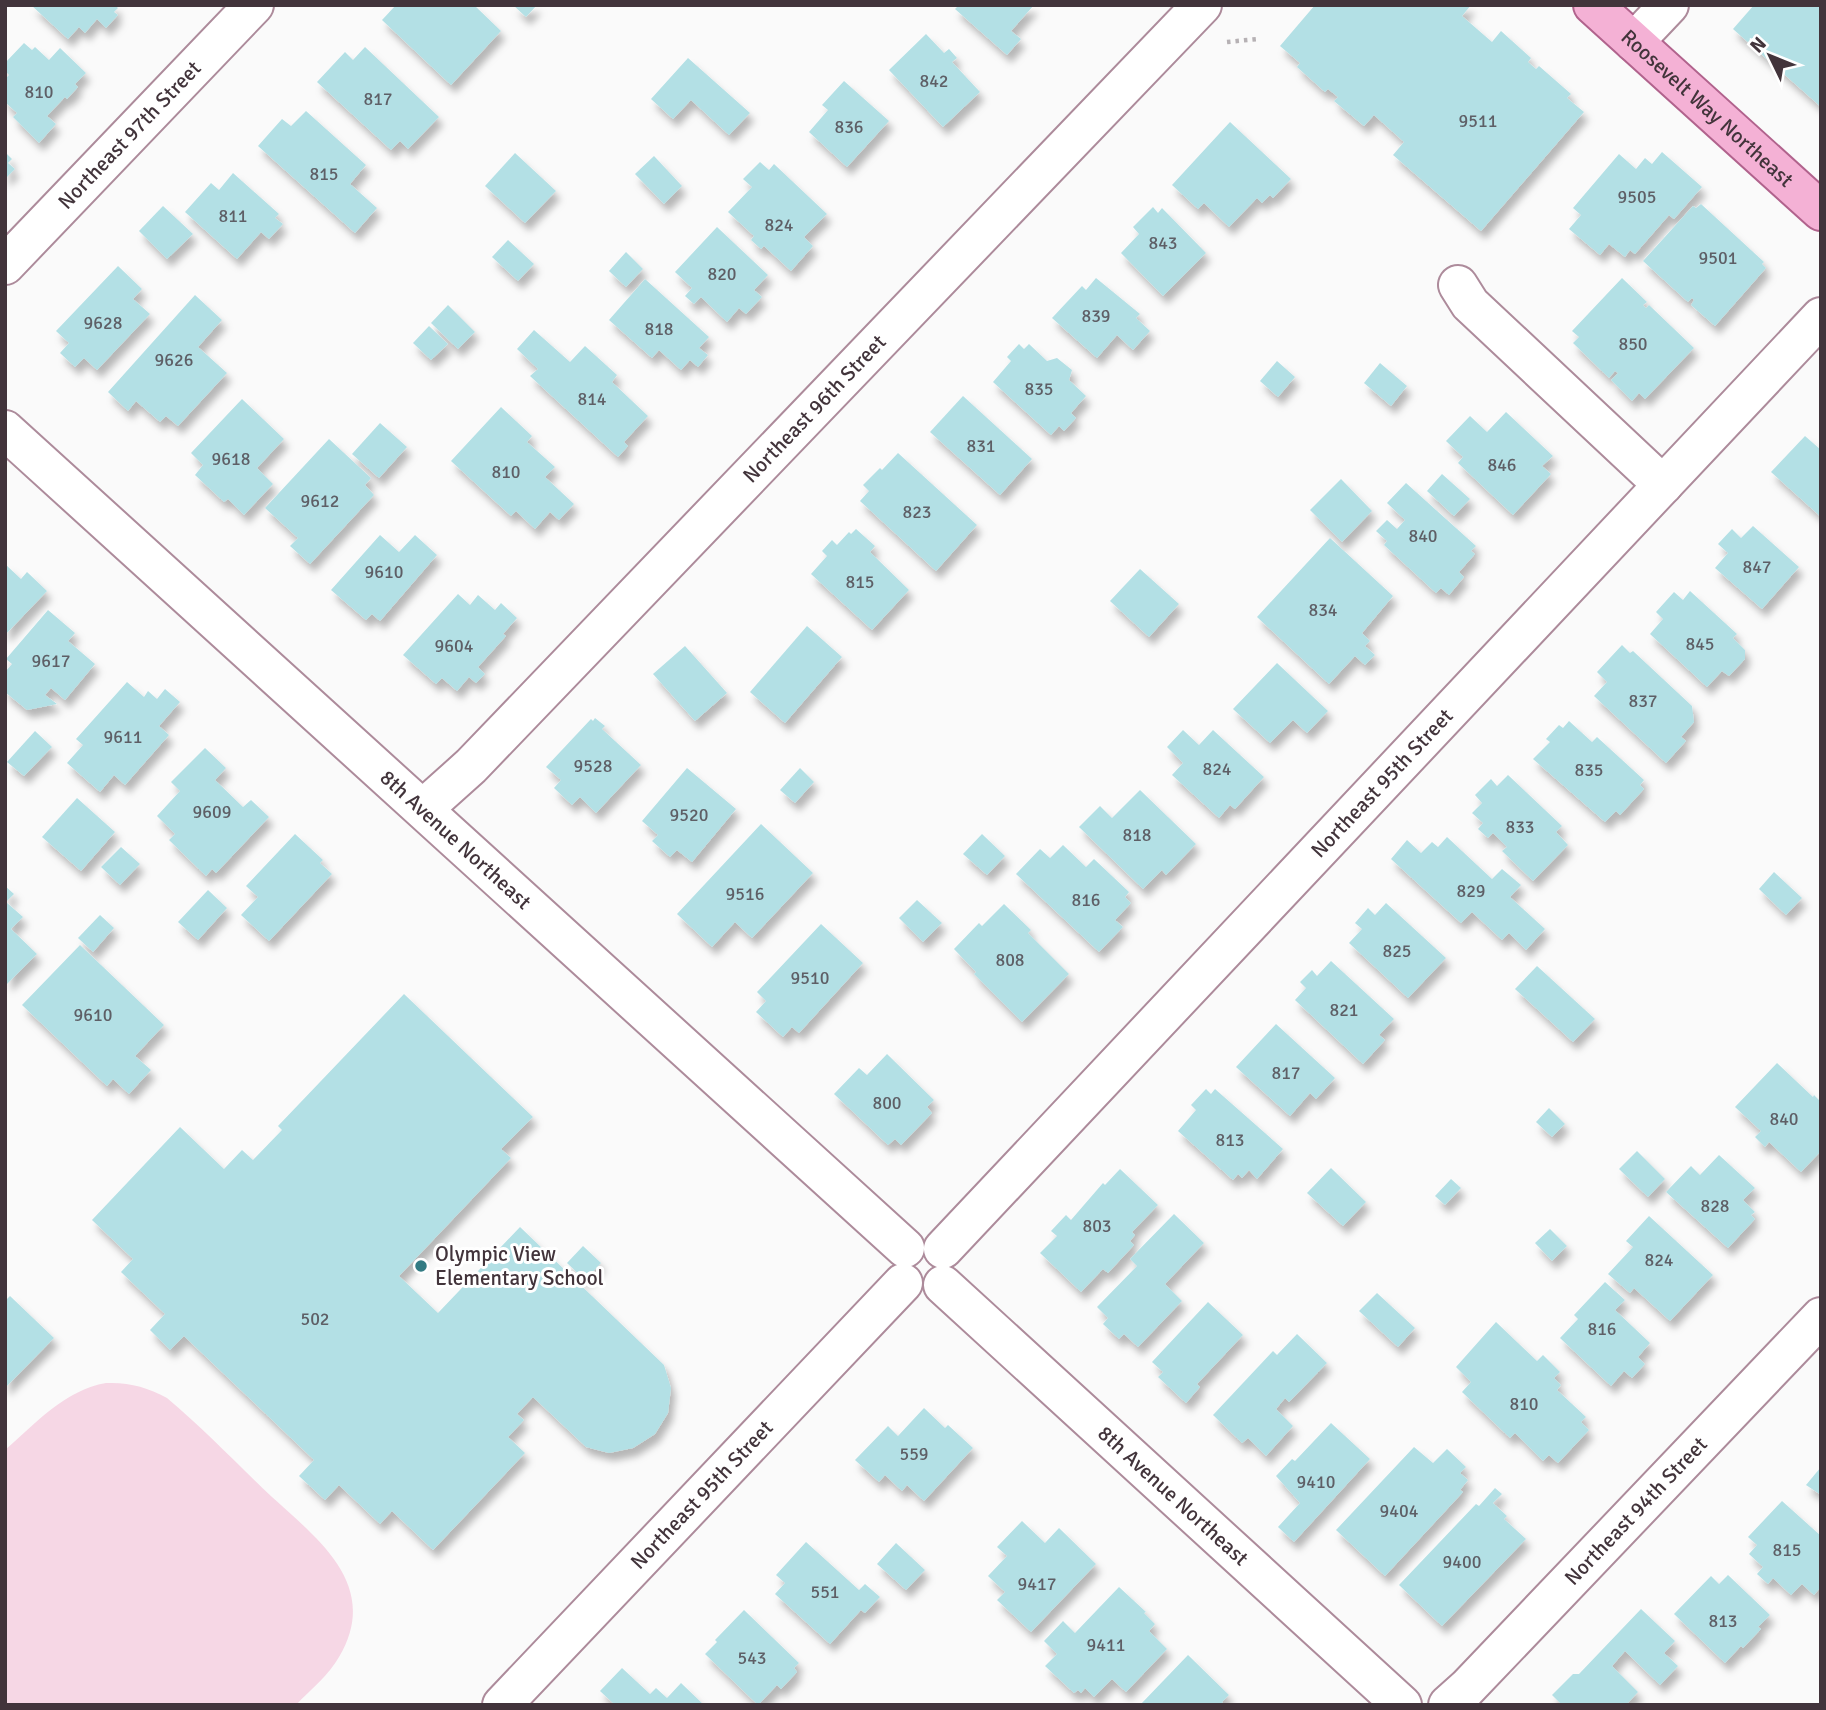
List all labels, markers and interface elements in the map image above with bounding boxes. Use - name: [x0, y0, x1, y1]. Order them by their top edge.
- north arrow: [1735, 21, 1805, 91]
- street label: Roosevelt Way Northeast: [1616, 24, 1798, 192]
- street label: Northeast 97th Street: [53, 55, 206, 215]
- house number: 842: [919, 70, 949, 92]
- house number: 810: [24, 81, 54, 103]
- house number: 817: [363, 88, 393, 110]
- house number: 9511: [1459, 110, 1497, 132]
- house number: 836: [834, 116, 864, 138]
- house number: 815: [309, 163, 339, 185]
- house number: 9505: [1618, 186, 1656, 208]
- house number: 811: [218, 205, 248, 227]
- house number: 824: [764, 214, 794, 236]
- house number: 843: [1148, 232, 1178, 254]
- house number: 9501: [1699, 247, 1737, 269]
- house number: 820: [707, 263, 737, 285]
- house number: 839: [1081, 305, 1111, 327]
- house number: 9628: [84, 312, 122, 334]
- house number: 818: [644, 318, 674, 340]
- street label: Northeast 96th Street: [737, 329, 891, 488]
- house number: 850: [1618, 333, 1648, 355]
- house number: 9626: [155, 349, 193, 371]
- house number: 835: [1024, 378, 1054, 400]
- house number: 814: [577, 388, 607, 410]
- house number: 831: [966, 435, 996, 457]
- house number: 9618: [212, 448, 250, 470]
- house number: 846: [1487, 454, 1517, 476]
- house number: 810: [491, 461, 521, 483]
- house number: 9612: [301, 490, 339, 512]
- house number: 823: [902, 501, 932, 523]
- house number: 840: [1408, 525, 1438, 547]
- house number: 847: [1742, 556, 1772, 578]
- house number: 9610: [365, 561, 403, 583]
- house number: 815: [845, 571, 875, 593]
- house number: 834: [1308, 599, 1338, 621]
- house number: 845: [1685, 633, 1715, 655]
- house number: 9604: [435, 635, 474, 657]
- house number: 9617: [32, 650, 70, 672]
- house number: 837: [1628, 690, 1658, 712]
- street label: Northeast 95th Street: [1305, 703, 1458, 863]
- house number: 9611: [104, 726, 142, 748]
- house number: 9528: [574, 755, 612, 777]
- house number: 824: [1202, 758, 1232, 780]
- house number: 835: [1574, 759, 1604, 781]
- street label: 8th Avenue Northeast: [375, 764, 537, 915]
- house number: 9609: [193, 801, 231, 823]
- house number: 9520: [670, 804, 708, 826]
- house number: 833: [1505, 816, 1535, 838]
- house number: 818: [1122, 824, 1152, 846]
- house number: 829: [1456, 880, 1486, 902]
- house number: 9516: [726, 883, 764, 905]
- house number: 816: [1071, 889, 1101, 911]
- house number: 825: [1382, 940, 1412, 962]
- house number: 808: [995, 949, 1025, 971]
- house number: 9510: [791, 967, 829, 989]
- house number: 821: [1329, 999, 1359, 1021]
- house number: 9610: [74, 1004, 112, 1026]
- house number: 817: [1271, 1062, 1301, 1084]
- house number: 800: [872, 1092, 902, 1114]
- house number: 840: [1769, 1108, 1799, 1130]
- house number: 813: [1215, 1129, 1245, 1151]
- house number: 828: [1700, 1195, 1730, 1217]
- house number: 803: [1082, 1215, 1112, 1237]
- place label: Olympic View Elementary School: [435, 1241, 604, 1291]
- house number: 824: [1644, 1249, 1674, 1271]
- marker: Olympic View Elementary School: [413, 1258, 429, 1274]
- house number: 502: [300, 1308, 330, 1330]
- house number: 816: [1587, 1318, 1617, 1340]
- house number: 810: [1509, 1393, 1539, 1415]
- street label: Northeast 95th Street: [625, 1415, 778, 1575]
- street label: 8th Avenue Northeast: [1092, 1420, 1254, 1571]
- street label: Northeast 94th Street: [1559, 1431, 1713, 1591]
- house number: 559: [899, 1443, 929, 1465]
- house number: 9410: [1297, 1471, 1335, 1493]
- house number: 9404: [1380, 1500, 1419, 1522]
- house number: 815: [1772, 1539, 1802, 1561]
- house number: 9400: [1443, 1551, 1481, 1573]
- house number: 9417: [1018, 1573, 1056, 1595]
- house number: 551: [810, 1581, 840, 1603]
- house number: 813: [1708, 1610, 1738, 1632]
- house number: 9411: [1087, 1634, 1125, 1656]
- house number: 543: [737, 1647, 767, 1669]

